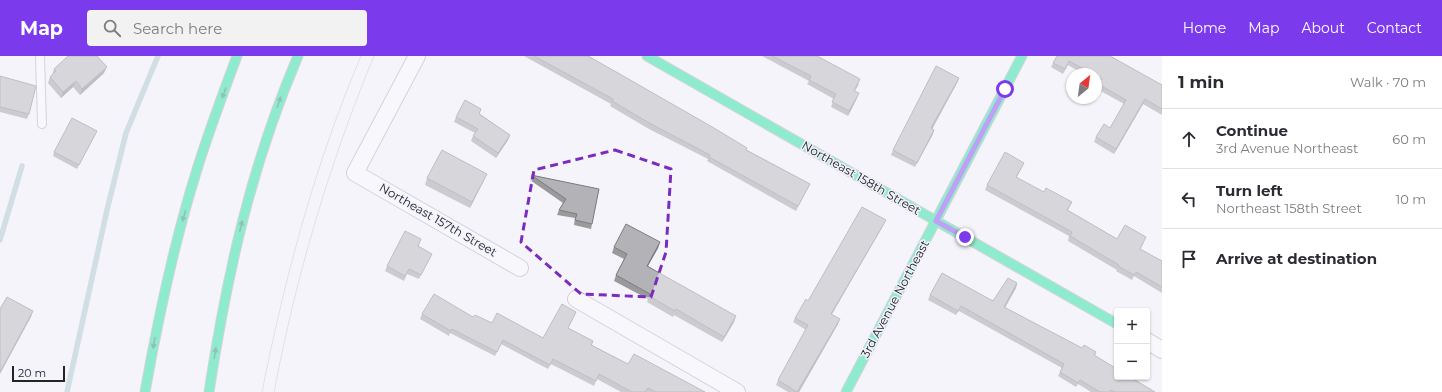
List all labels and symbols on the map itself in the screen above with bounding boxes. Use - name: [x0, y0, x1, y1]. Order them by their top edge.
- north arrow: [1066, 68, 1102, 104]
- route start: [996, 80, 1014, 98]
- one-way arrow: [220, 87, 226, 99]
- one-way arrow: [277, 96, 283, 108]
- street label: Northeast 158th Street: [799, 137, 923, 218]
- street label: Northeast 157th Street: [377, 180, 500, 260]
- one-way arrow: [181, 211, 187, 223]
- one-way arrow: [238, 220, 244, 232]
- route end: [956, 228, 974, 246]
- street label: 3rd Avenue Northeast: [857, 237, 932, 360]
- one-way arrow: [150, 337, 156, 349]
- one-way arrow: [212, 347, 218, 360]
- scale bar: [12, 364, 65, 383]

